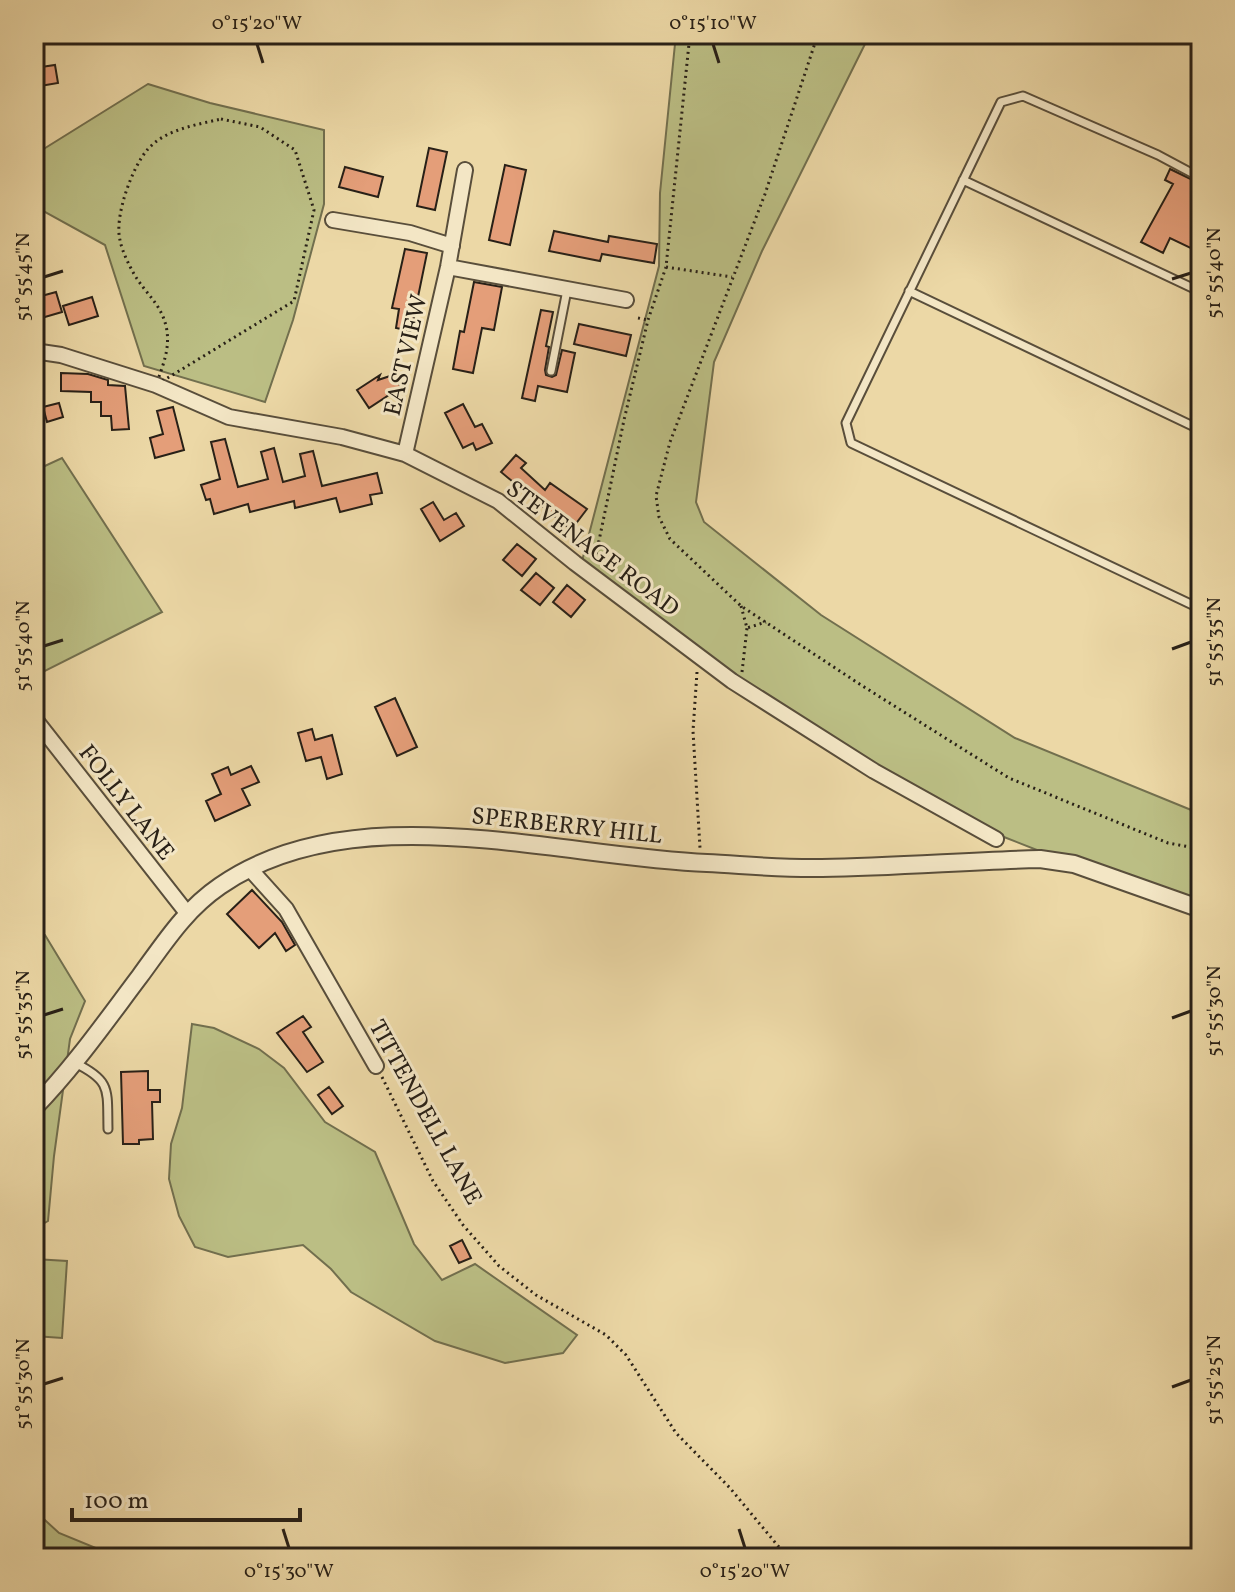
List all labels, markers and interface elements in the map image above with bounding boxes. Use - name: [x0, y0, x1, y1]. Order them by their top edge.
- text: 0°15'20"W: [212, 10, 302, 38]
- text: 0°15'10"W: [669, 10, 757, 38]
- text: 51°55'40"N: [1201, 227, 1229, 319]
- text: 51°55'45"N: [10, 232, 38, 322]
- street label: EAST VIEW: [376, 291, 437, 419]
- street label: STEVENAGE ROAD: [498, 473, 685, 626]
- text: 51°55'35"N: [1201, 597, 1229, 687]
- text: 51°55'40"N: [10, 600, 38, 692]
- street label: FOLLY LANE: [69, 738, 182, 868]
- street label: SPERBERRY HILL: [470, 800, 664, 854]
- text: 51°55'30"N: [1201, 965, 1229, 1057]
- text: 51°55'35"N: [10, 970, 38, 1060]
- street label: TITTENDELL LANE: [359, 1014, 489, 1212]
- text: 51°55'25"N: [1201, 1335, 1229, 1425]
- text: 51°55'30"N: [10, 1338, 38, 1430]
- scale bar: [72, 1472, 300, 1522]
- text: 100 m: [84, 1485, 149, 1519]
- text: 0°15'30"W: [244, 1558, 334, 1586]
- text: 0°15'20"W: [700, 1558, 790, 1586]

